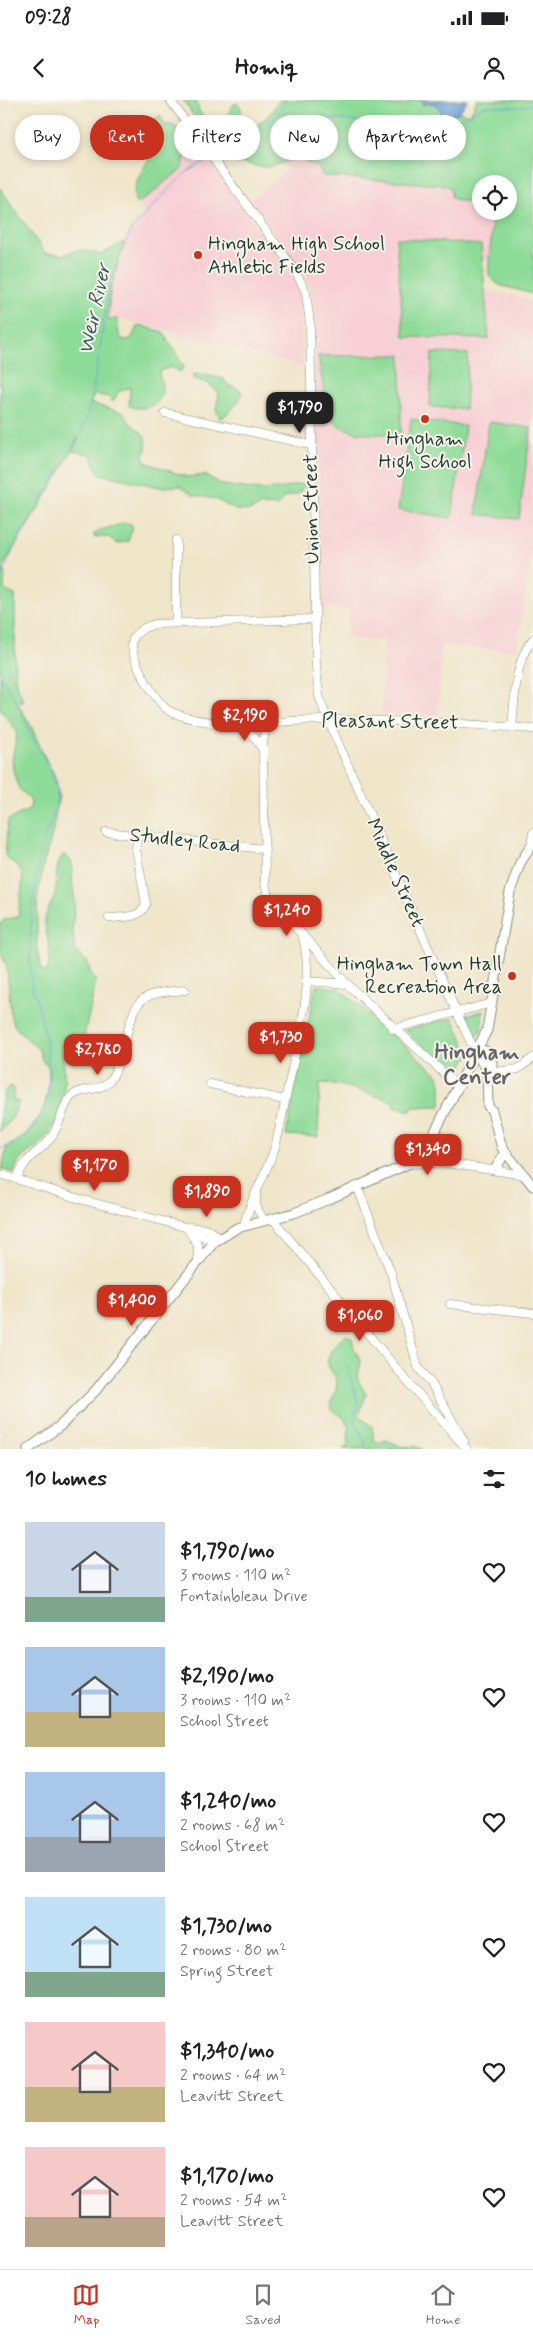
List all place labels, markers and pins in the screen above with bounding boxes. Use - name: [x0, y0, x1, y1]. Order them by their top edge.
- place label: Hingham High School Athletic Fields: [208, 231, 385, 281]
- marker: Hingham High School Athletic Fields: [192, 249, 204, 261]
- pin: $1,790: [259, 392, 341, 434]
- marker: Hingham High School: [419, 413, 431, 425]
- place label: Hingham High School: [378, 426, 472, 478]
- pin: $2,190: [204, 700, 286, 742]
- pin: $1,240: [246, 894, 328, 937]
- place label: Hingham Town Hall Recreation Area: [337, 951, 502, 1001]
- marker: Hingham Town Hall Recreation Area: [506, 970, 518, 982]
- pin: $1,730: [240, 1022, 322, 1064]
- pin: $2,780: [57, 1034, 139, 1076]
- pin: $1,340: [387, 1134, 469, 1176]
- pin: $1,170: [54, 1150, 136, 1192]
- pin: $1,890: [166, 1176, 248, 1218]
- pin: $1,400: [91, 1284, 173, 1327]
- pin: $1,060: [319, 1300, 401, 1342]

